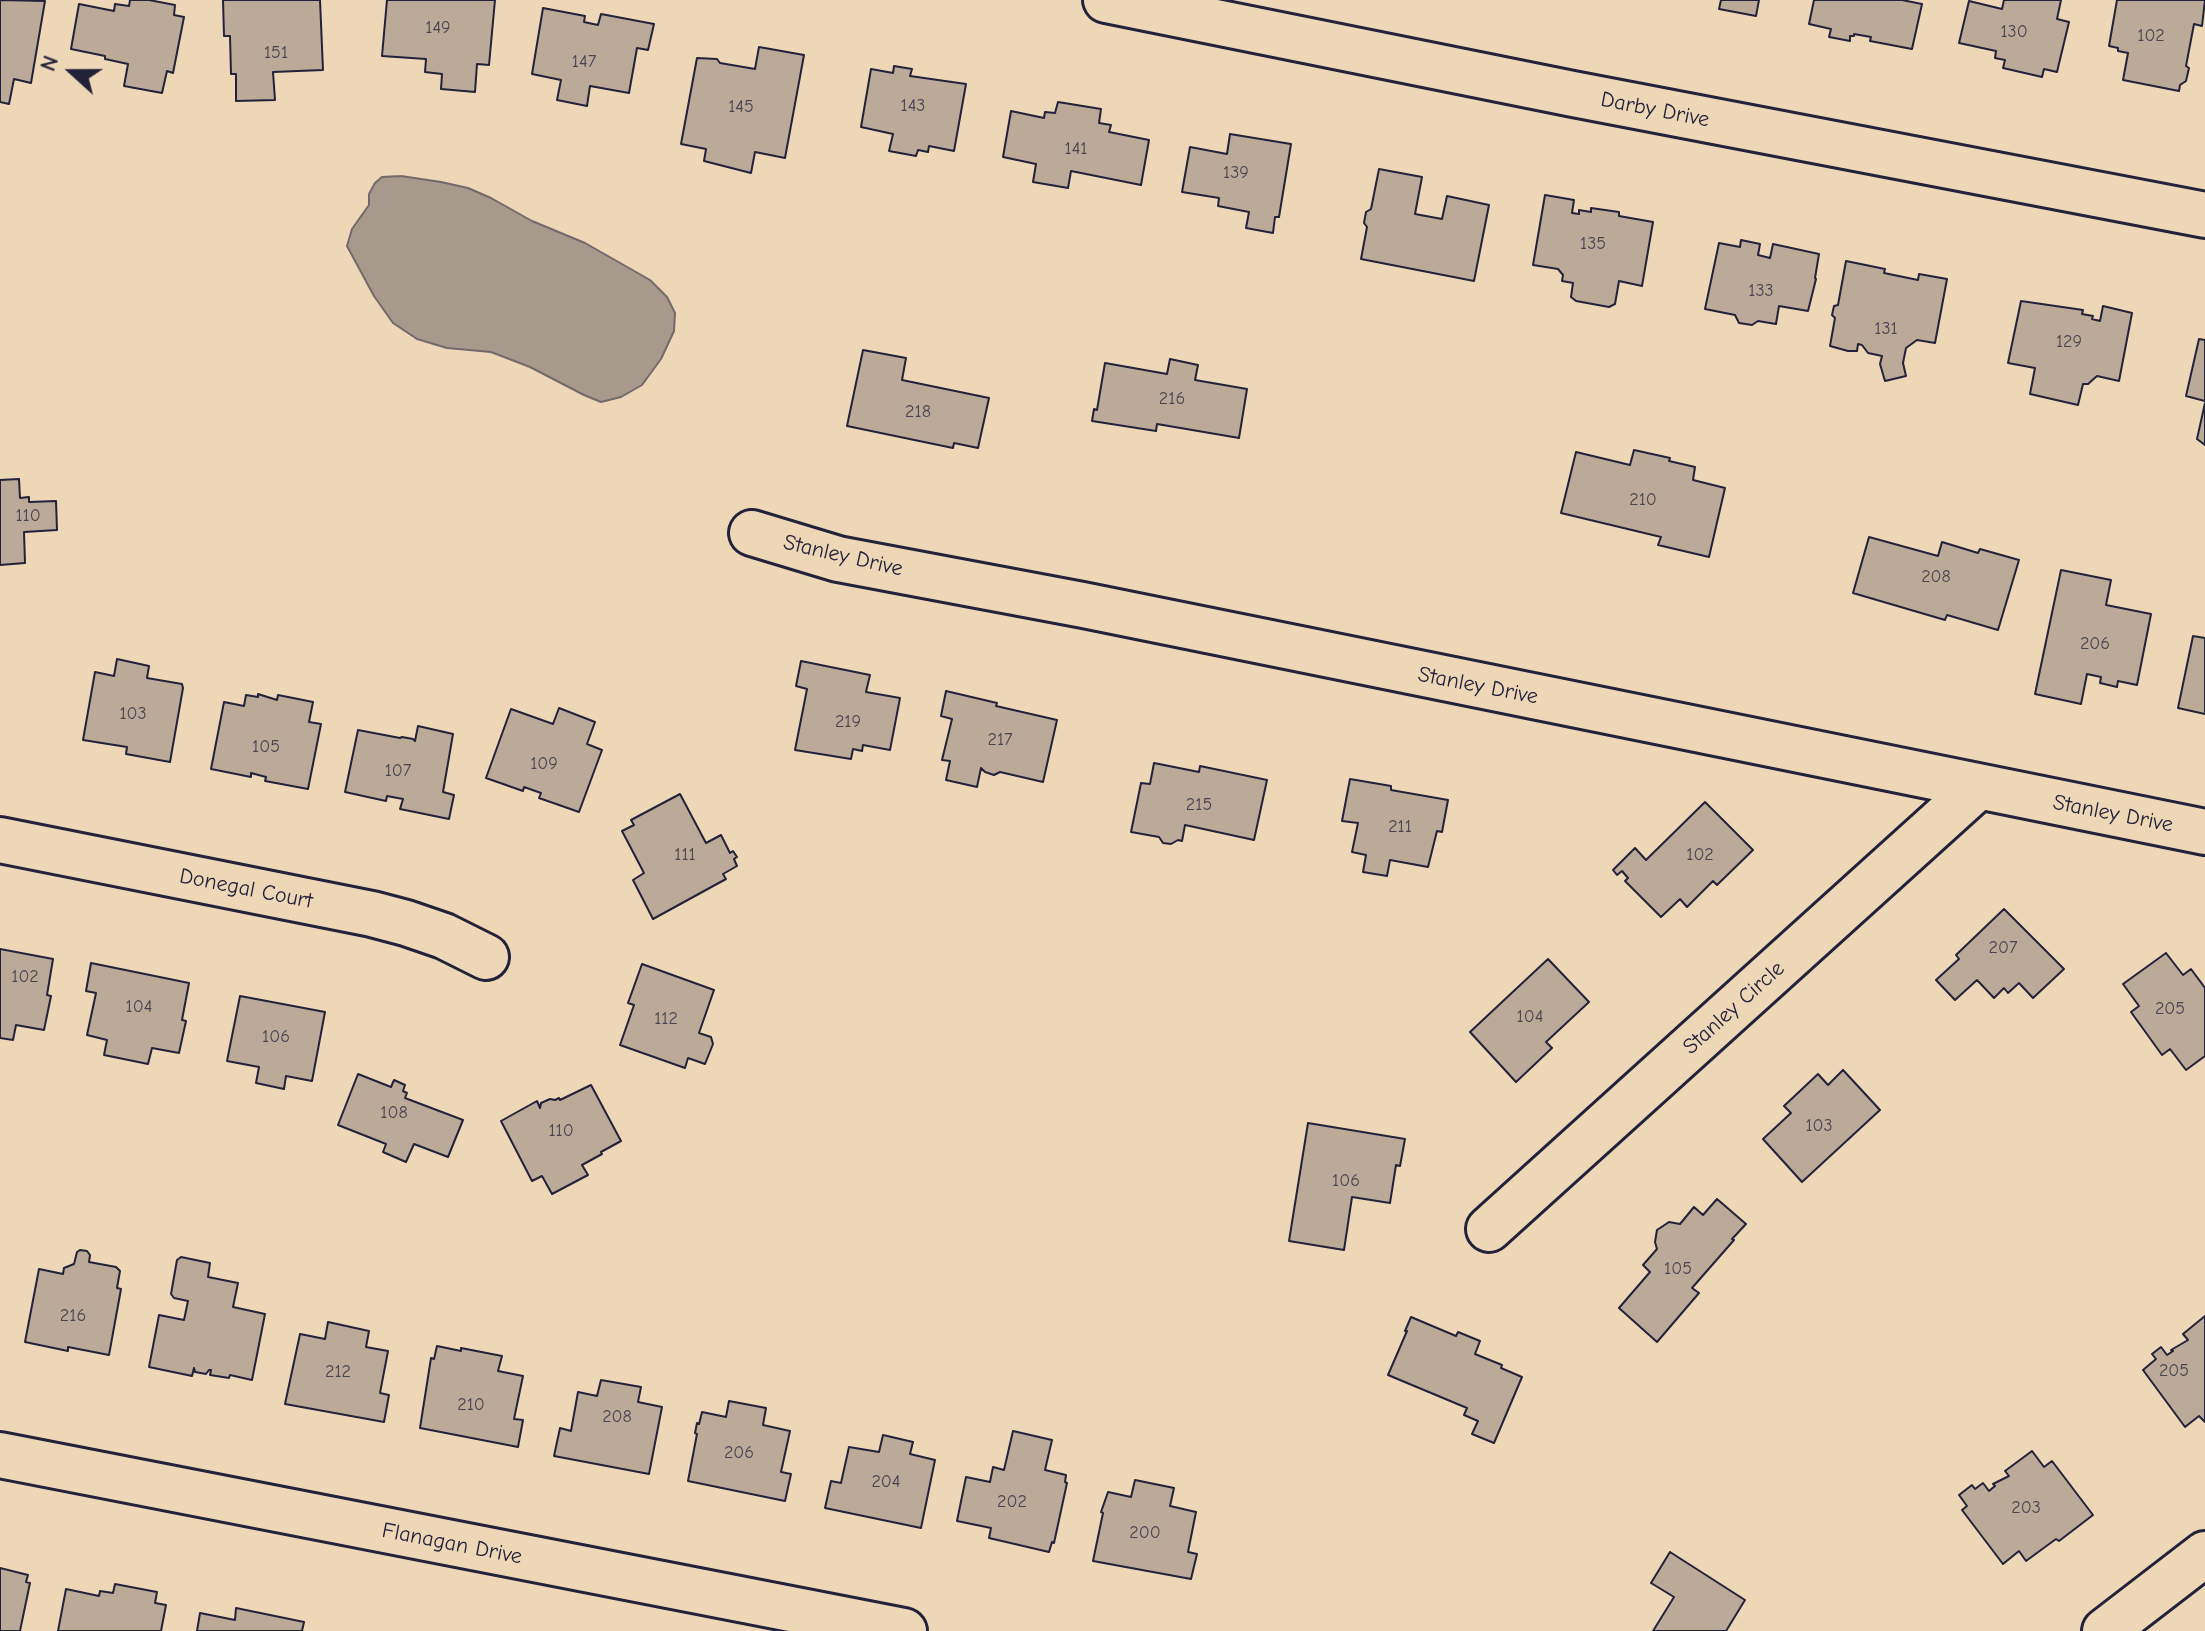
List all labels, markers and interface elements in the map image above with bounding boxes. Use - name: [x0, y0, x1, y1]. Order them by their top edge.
- house number: 149: [425, 17, 451, 39]
- house number: 130: [2000, 21, 2028, 43]
- house number: 102: [2137, 25, 2165, 47]
- north arrow: [32, 32, 112, 112]
- house number: 151: [264, 42, 288, 64]
- house number: 147: [572, 51, 596, 73]
- text: N: [35, 52, 64, 75]
- street label: Darby Drive: [1598, 87, 1712, 133]
- house number: 143: [901, 95, 925, 117]
- house number: 145: [728, 96, 754, 118]
- house number: 141: [1065, 138, 1087, 160]
- house number: 139: [1223, 162, 1249, 184]
- house number: 135: [1580, 233, 1606, 255]
- house number: 133: [1748, 280, 1774, 302]
- house number: 131: [1874, 318, 1898, 340]
- house number: 129: [2056, 331, 2082, 353]
- house number: 216: [1159, 388, 1185, 410]
- house number: 218: [905, 401, 931, 423]
- house number: 210: [1629, 489, 1657, 511]
- house number: 110: [15, 505, 41, 527]
- street label: Stanley Drive: [781, 529, 905, 583]
- house number: 208: [1921, 566, 1951, 588]
- house number: 206: [2080, 633, 2110, 655]
- street label: Stanley Drive: [1416, 661, 1540, 711]
- house number: 103: [119, 703, 147, 725]
- house number: 219: [835, 711, 861, 733]
- house number: 217: [987, 729, 1013, 751]
- house number: 105: [252, 736, 280, 758]
- house number: 109: [530, 753, 558, 775]
- house number: 107: [385, 760, 411, 782]
- street label: Stanley Drive: [2051, 789, 2175, 839]
- house number: 215: [1186, 794, 1212, 816]
- house number: 211: [1388, 816, 1412, 838]
- house number: 111: [674, 844, 696, 866]
- house number: 102: [1686, 844, 1714, 866]
- street label: Donegal Court: [177, 863, 315, 915]
- house number: 207: [1989, 937, 2017, 959]
- street label: Stanley Circle: [1678, 956, 1790, 1060]
- house number: 102: [11, 966, 39, 988]
- house number: 104: [126, 996, 152, 1018]
- house number: 205: [2155, 998, 2185, 1020]
- house number: 104: [1517, 1006, 1543, 1028]
- house number: 112: [654, 1008, 678, 1030]
- house number: 106: [262, 1026, 290, 1048]
- house number: 108: [380, 1102, 408, 1124]
- house number: 103: [1805, 1115, 1833, 1137]
- house number: 110: [548, 1120, 574, 1142]
- house number: 106: [1332, 1170, 1360, 1192]
- house number: 105: [1664, 1258, 1692, 1280]
- house number: 216: [60, 1305, 86, 1327]
- house number: 205: [2159, 1360, 2189, 1382]
- house number: 212: [325, 1361, 351, 1383]
- house number: 210: [457, 1394, 485, 1416]
- house number: 208: [602, 1406, 632, 1428]
- house number: 206: [724, 1442, 754, 1464]
- house number: 204: [871, 1471, 901, 1493]
- house number: 202: [997, 1491, 1027, 1513]
- house number: 203: [2011, 1497, 2041, 1519]
- street label: Flanagan Drive: [380, 1517, 524, 1571]
- house number: 200: [1129, 1522, 1161, 1544]

